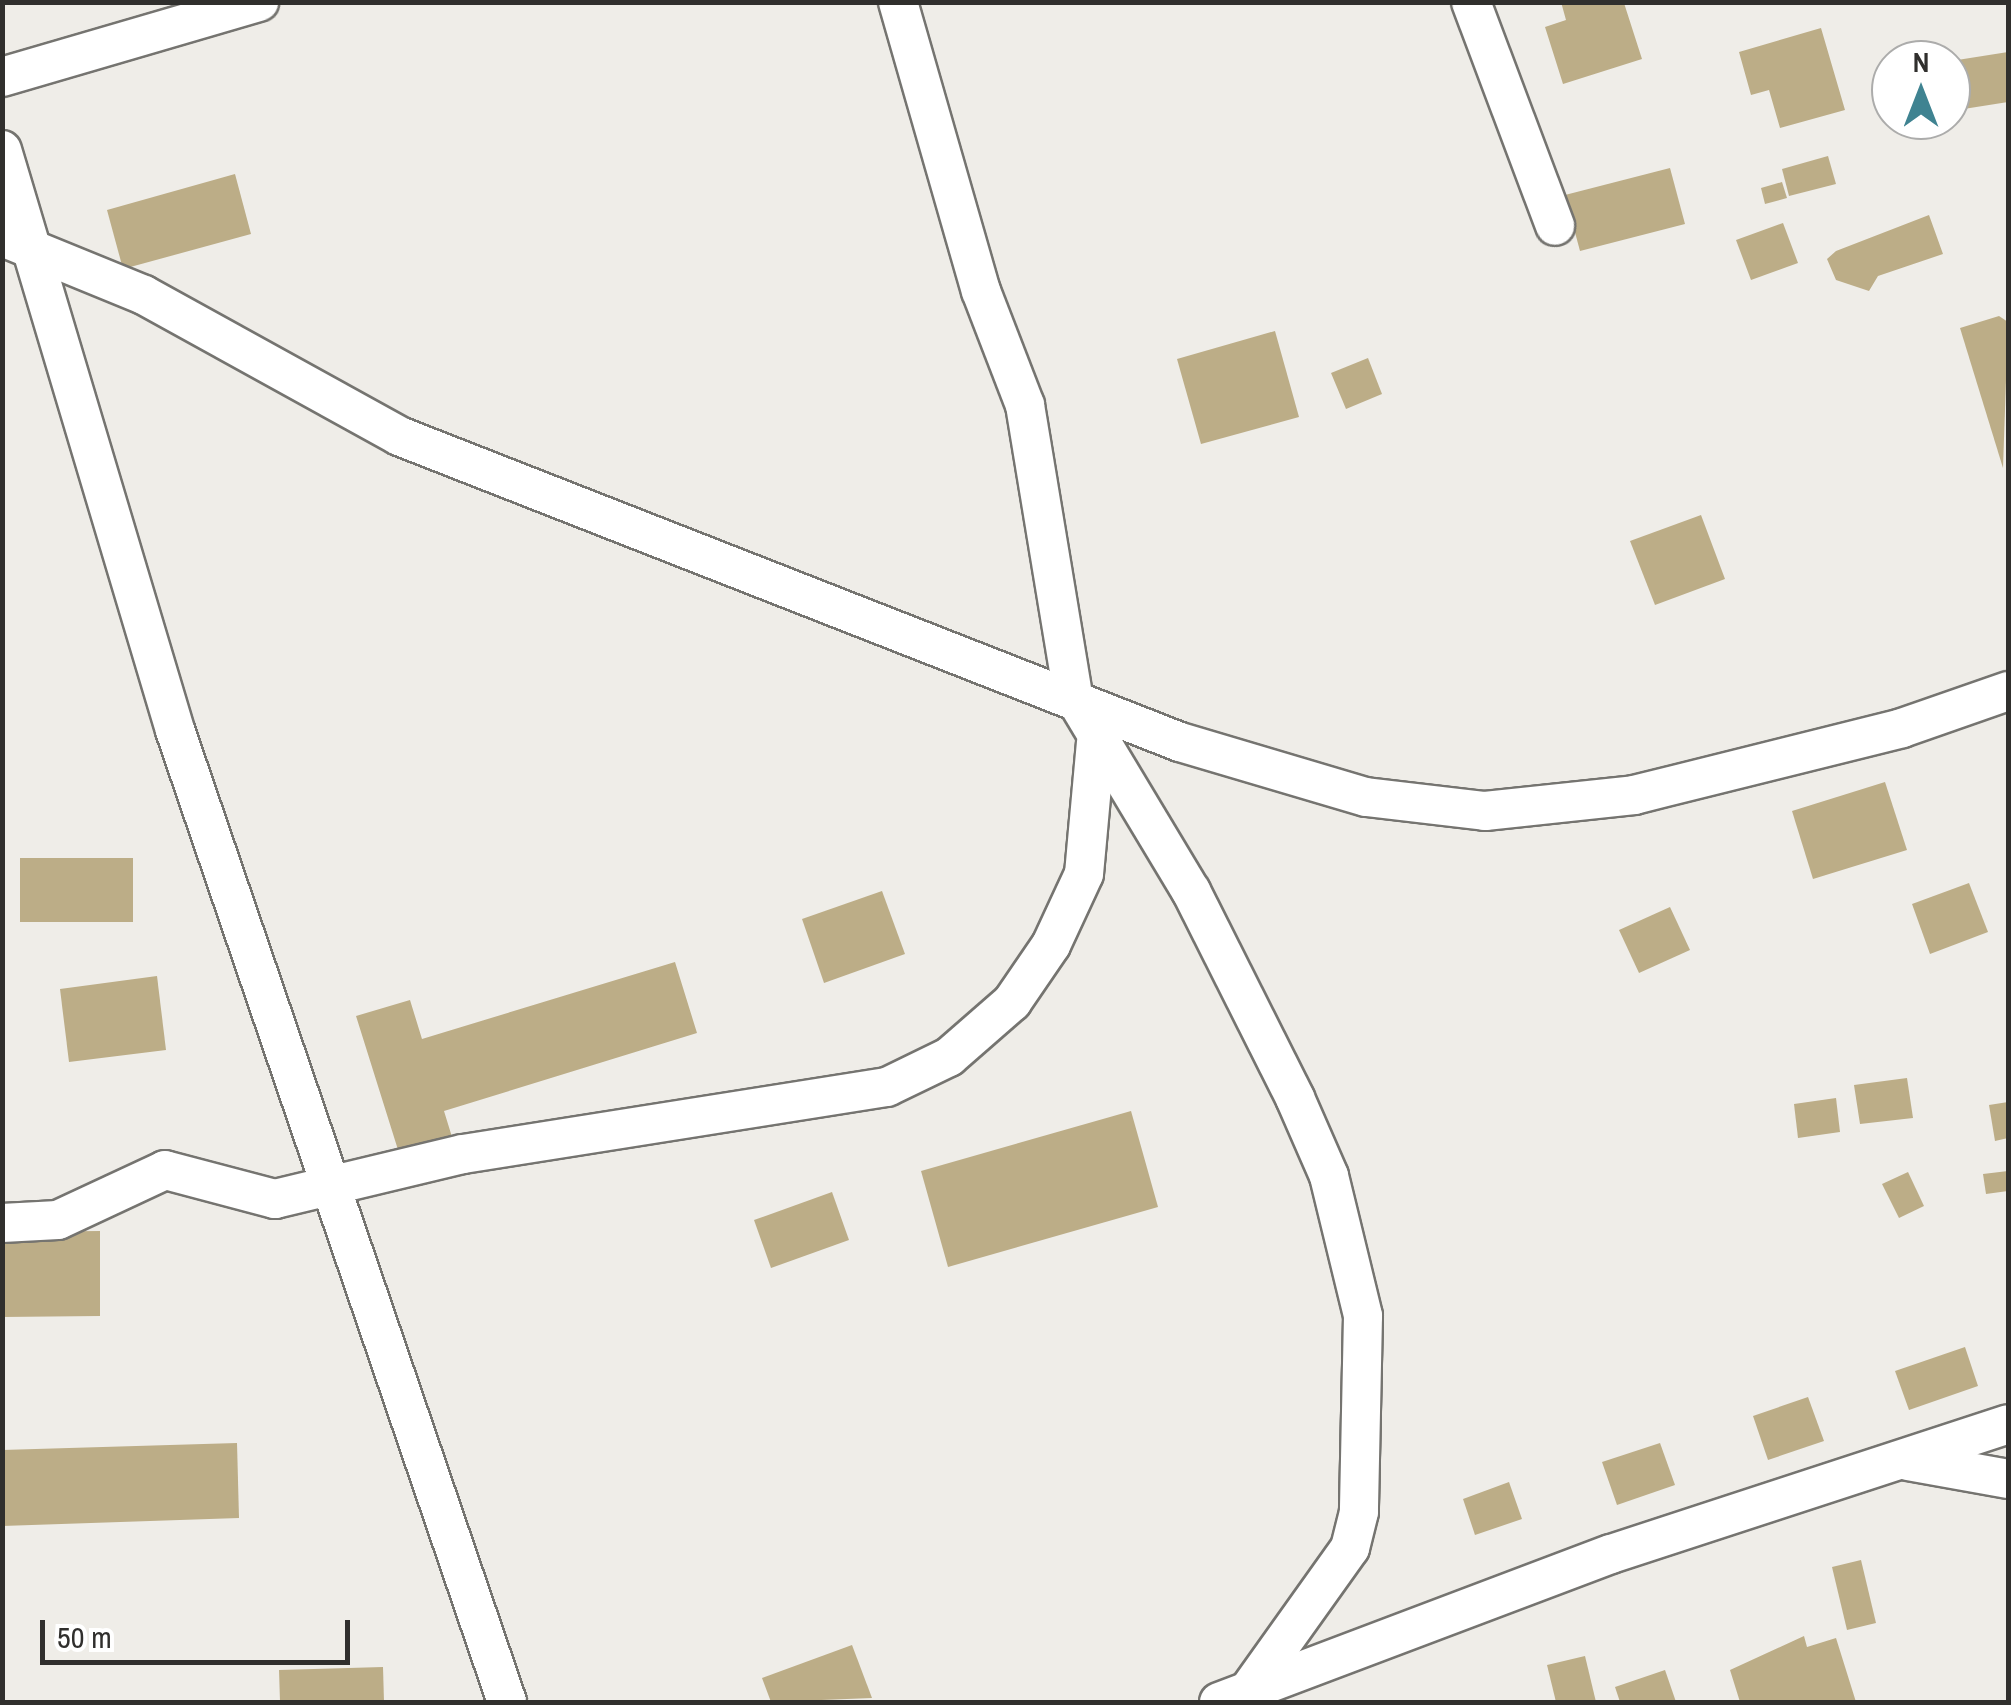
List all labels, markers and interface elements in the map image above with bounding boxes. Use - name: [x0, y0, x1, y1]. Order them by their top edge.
- north arrow: [1871, 40, 1971, 140]
- text: N: [1913, 43, 1929, 81]
- scale bar: [45, 1600, 355, 1662]
- text: 50 m: [57, 1617, 112, 1657]

